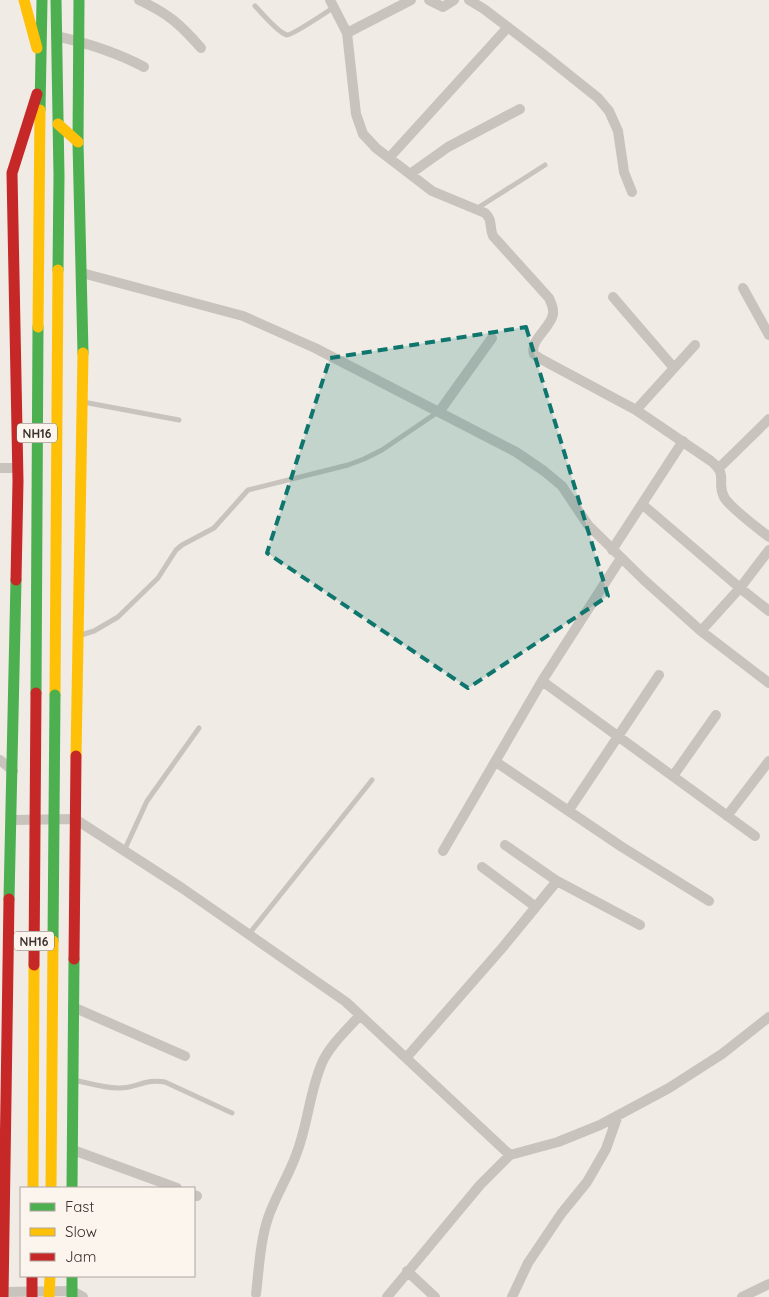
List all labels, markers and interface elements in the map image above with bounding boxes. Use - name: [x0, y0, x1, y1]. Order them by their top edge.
- road number: NH16: [17, 423, 57, 442]
- road number: NH16: [14, 931, 54, 950]
- legend: [20, 1187, 195, 1277]
- text: Fast: [65, 1197, 94, 1216]
- text: Slow: [65, 1222, 97, 1241]
- text: Jam: [65, 1247, 96, 1266]

